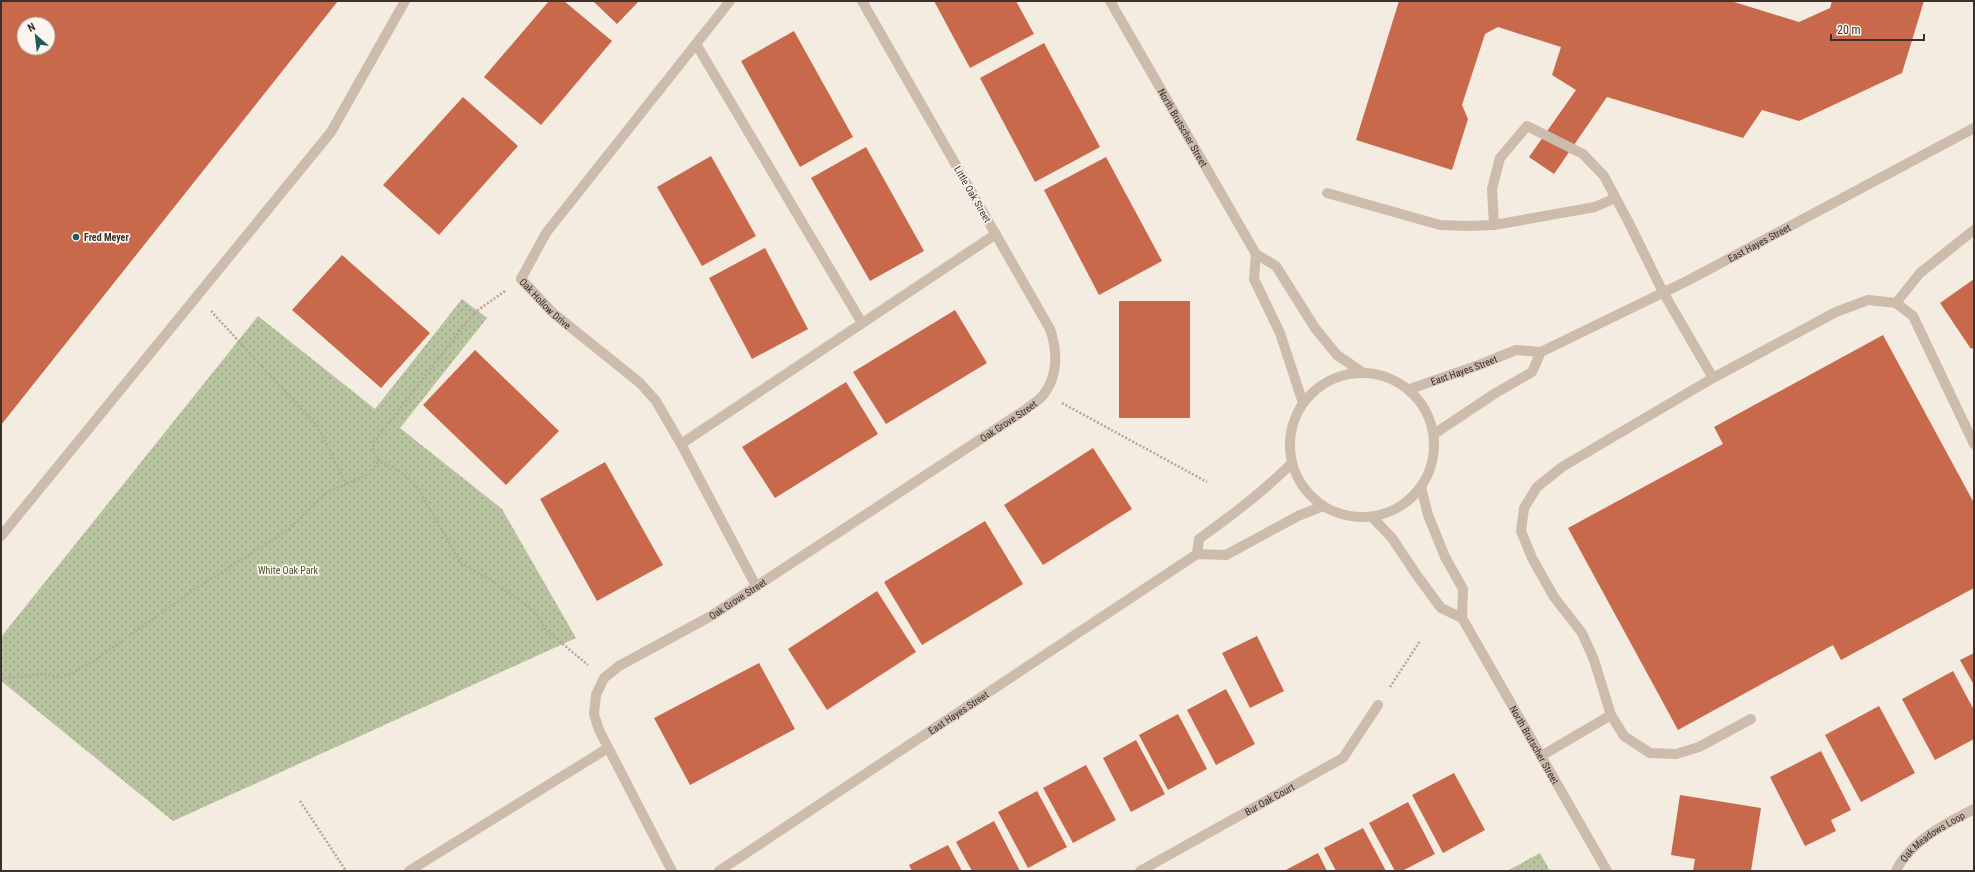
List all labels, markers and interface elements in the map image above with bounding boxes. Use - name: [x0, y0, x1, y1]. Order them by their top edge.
- north arrow: [16, 16, 56, 56]
- scale bar: [1831, 16, 1924, 42]
- text: N: [26, 20, 38, 35]
- text: 20 m: [1837, 23, 1861, 37]
- street label: North Brutscher Street: [1156, 87, 1209, 169]
- street label: Little Oak Street: [952, 164, 993, 224]
- street label: East Hayes Street: [1726, 222, 1793, 264]
- marker: Fred Meyer: [71, 232, 81, 242]
- place label: Fred Meyer: [84, 232, 129, 243]
- street label: Oak Hollow Drive: [517, 276, 573, 331]
- street label: East Hayes Street: [1429, 353, 1499, 387]
- street label: Oak Grove Street: [978, 398, 1039, 444]
- park label: White Oak Park: [258, 565, 319, 576]
- street label: Oak Grove Street: [707, 576, 768, 622]
- street label: East Hayes Street: [926, 689, 991, 737]
- street label: North Brutscher Street: [1507, 704, 1561, 786]
- street label: Bur Oak Court: [1243, 781, 1296, 818]
- street label: Oak Meadows Loop: [1898, 810, 1967, 864]

